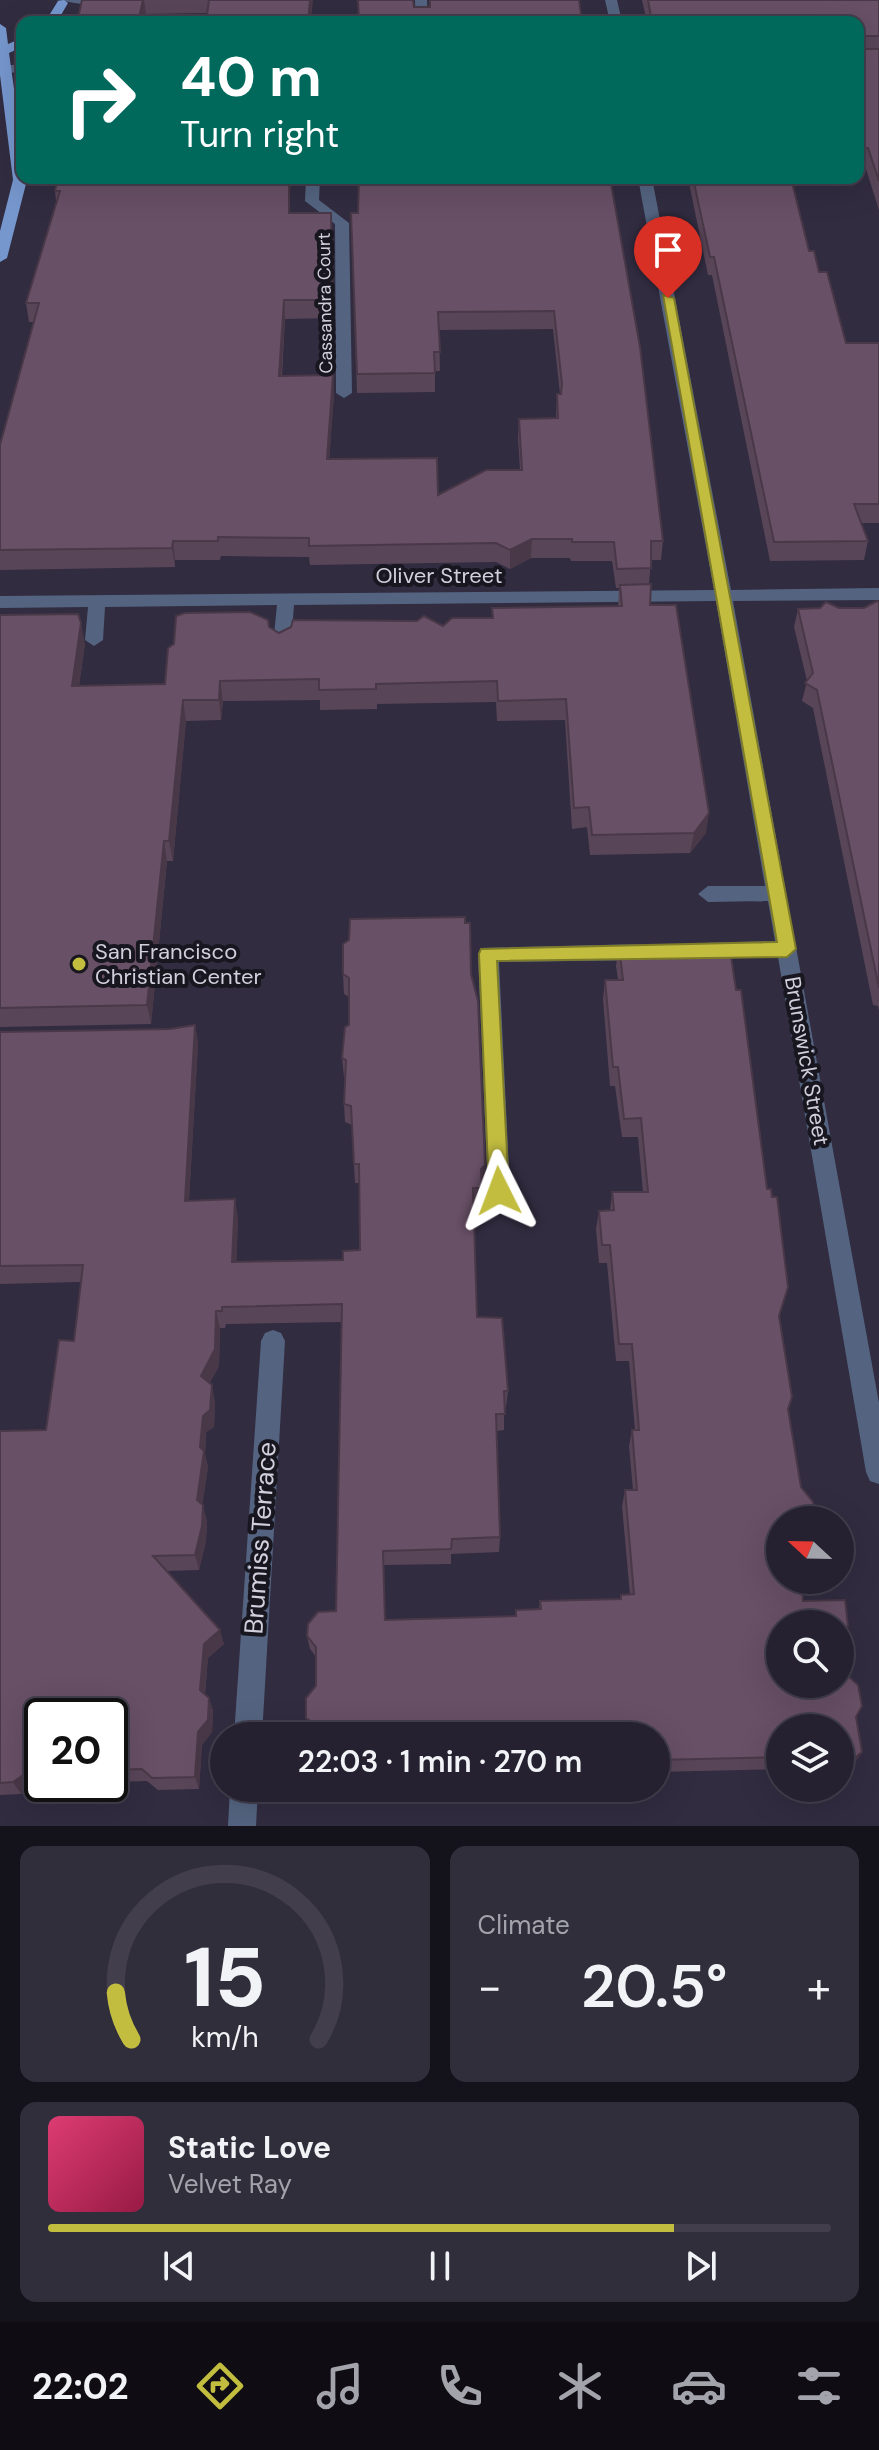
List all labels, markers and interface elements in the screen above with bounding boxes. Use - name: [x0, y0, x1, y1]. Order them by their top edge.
- text: 40 m: [180, 40, 322, 113]
- icon: right: [48, 48, 152, 152]
- text: Turn right: [180, 111, 339, 158]
- pin: [634, 216, 702, 298]
- icon: arrive: [646, 228, 690, 272]
- street label: Cassandra Court: [312, 232, 338, 374]
- street label: Oliver Street: [375, 561, 503, 590]
- place label: San Francisco Christian Center: [95, 937, 262, 991]
- marker: San Francisco Christian Center: [70, 955, 88, 973]
- street label: Brunswick Street: [778, 974, 836, 1148]
- position arrow: [457, 1149, 541, 1233]
- street label: Brumiss Terrace: [236, 1441, 284, 1635]
- north arrow: [766, 1506, 854, 1594]
- map controls: [766, 1506, 854, 1802]
- button: search: [766, 1610, 854, 1698]
- speed limit sign: 20: [24, 1698, 128, 1802]
- button: layers: [766, 1714, 854, 1802]
- text: 22:03 · 1 min · 270 m: [298, 1742, 582, 1781]
- text: Climate: [478, 1908, 570, 1942]
- text: 15: [184, 1923, 266, 2032]
- text: 20.5°: [581, 1947, 727, 2026]
- text: −: [478, 1958, 502, 2016]
- text: +: [807, 1958, 831, 2016]
- text: km/h: [191, 2019, 259, 2056]
- text: Static Love: [168, 2128, 331, 2167]
- text: Velvet Ray: [168, 2167, 292, 2201]
- icon: previous: [157, 2244, 201, 2288]
- icon: pause: [418, 2244, 462, 2288]
- icon: next: [679, 2244, 723, 2288]
- icon: directions: [192, 2358, 248, 2414]
- icon: music: [312, 2358, 368, 2414]
- icon: phone: [432, 2358, 488, 2414]
- icon: climate: [552, 2358, 608, 2414]
- icon: car: [671, 2358, 727, 2414]
- icon: filters: [791, 2358, 847, 2414]
- text: 22:02: [32, 2363, 129, 2410]

